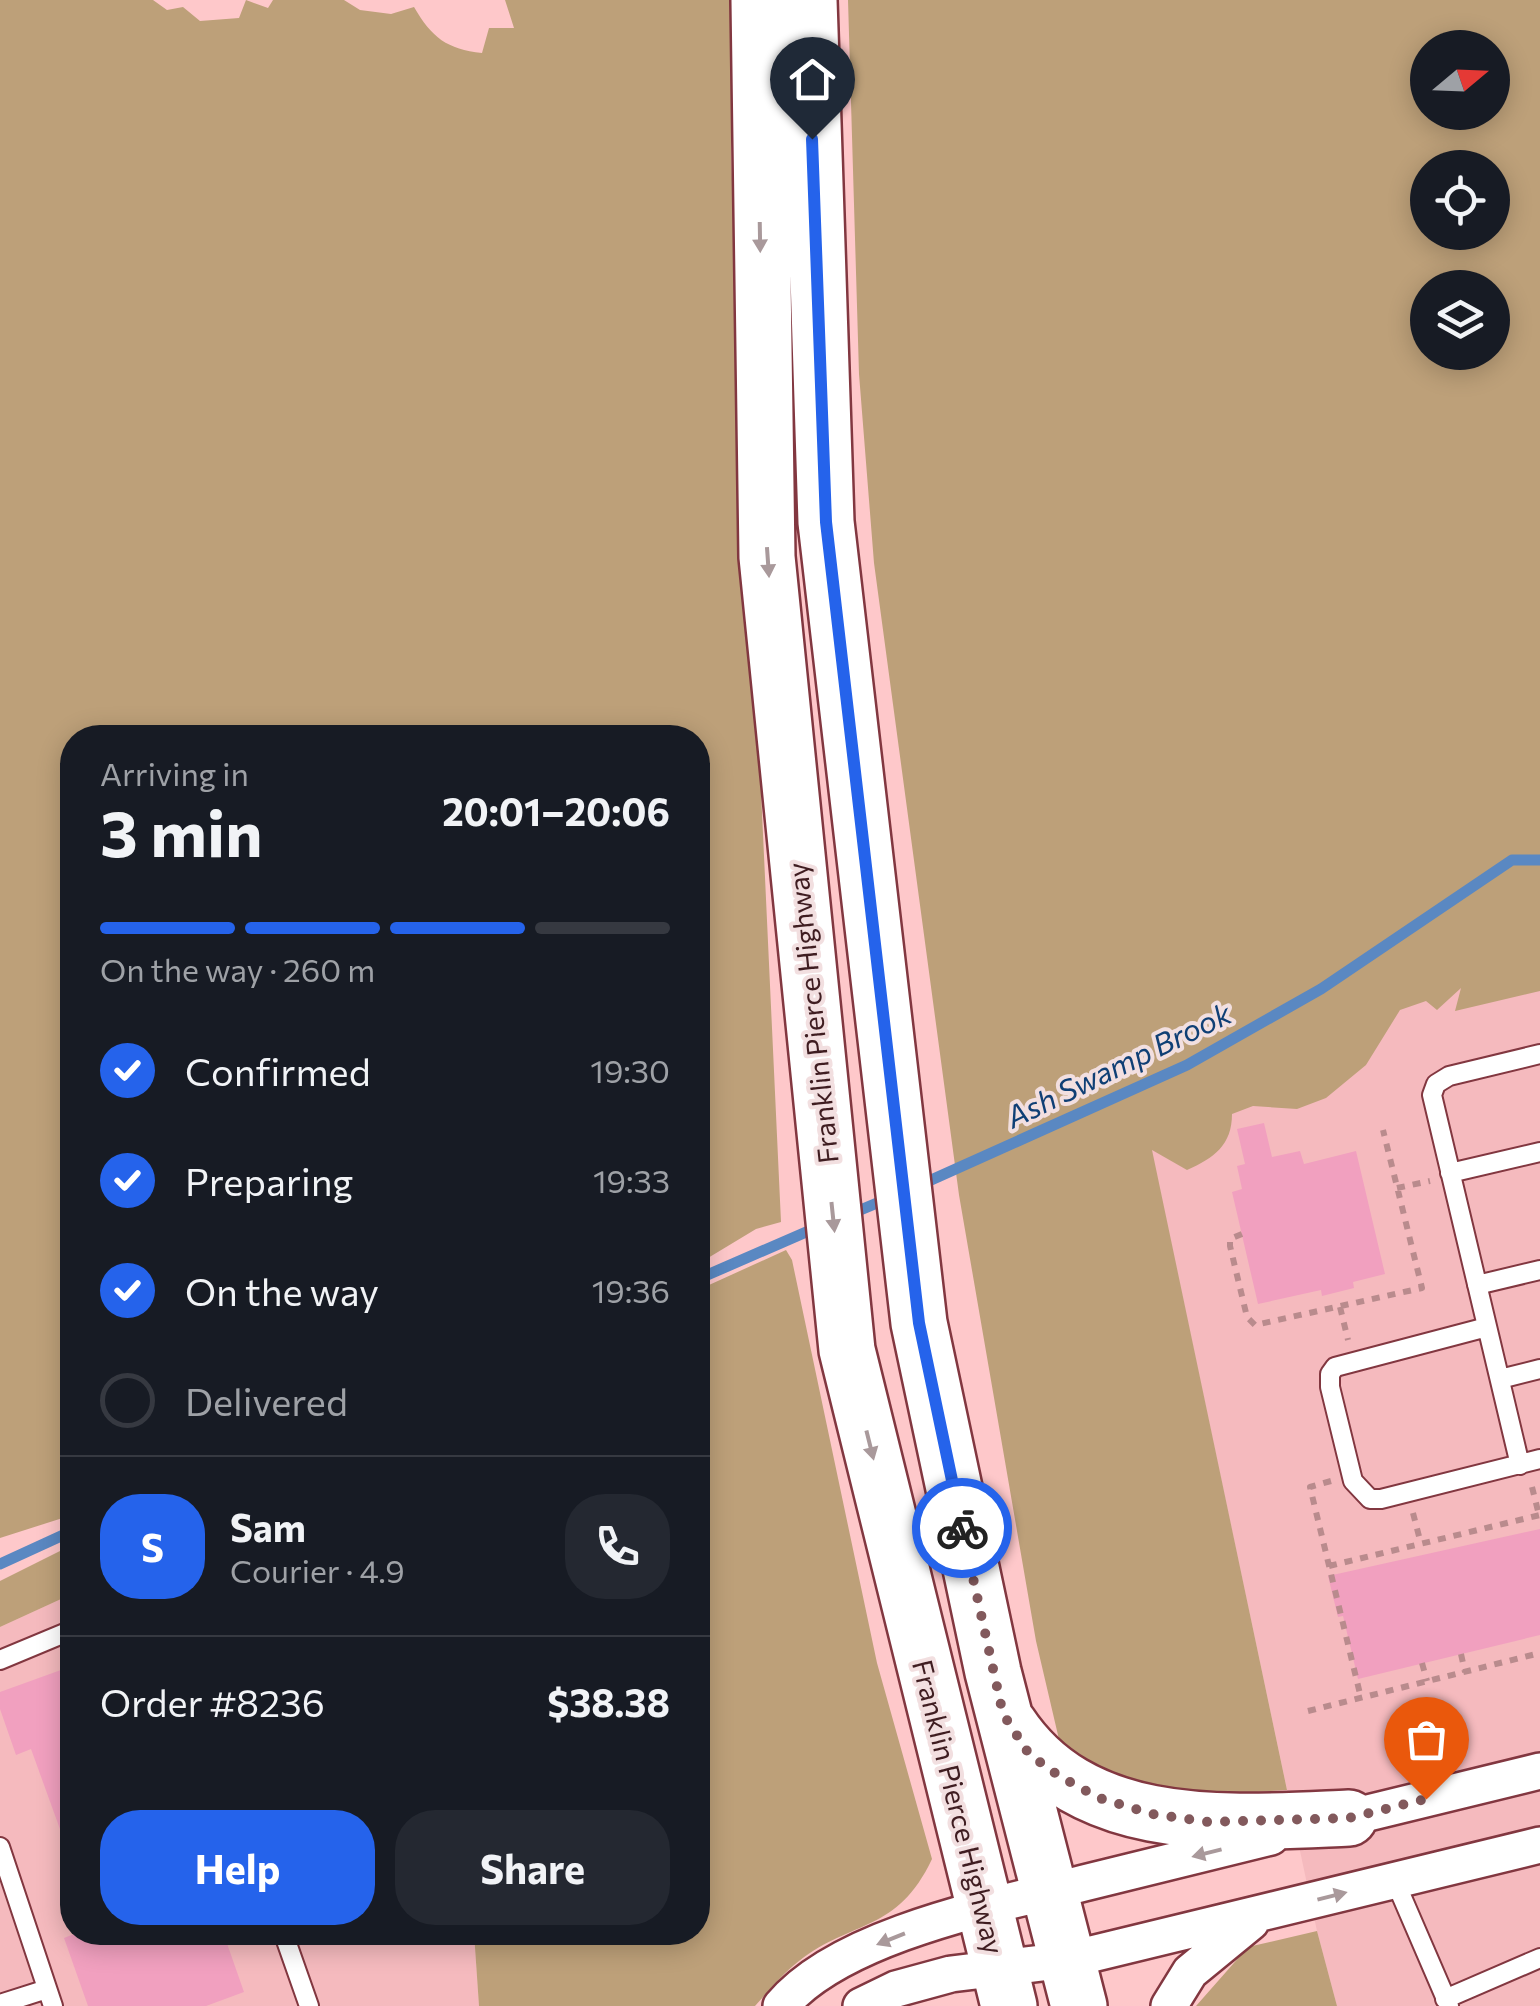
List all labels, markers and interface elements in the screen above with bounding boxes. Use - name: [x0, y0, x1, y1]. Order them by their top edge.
- north arrow: [1410, 30, 1510, 130]
- map controls: [1410, 30, 1510, 370]
- pin: [770, 37, 855, 140]
- icon: home: [785, 52, 840, 107]
- button: locate: [1410, 150, 1510, 250]
- one-way arrow: [753, 222, 769, 254]
- button: layers: [1410, 270, 1510, 370]
- one-way arrow: [760, 547, 776, 579]
- text: Arriving in: [100, 753, 249, 793]
- text: 20:01–20:06: [442, 787, 670, 834]
- text: 3 min: [100, 791, 263, 870]
- street label: Franklin Pierce Highway: [779, 861, 845, 1165]
- text: On the way · 260 m: [100, 949, 375, 989]
- water label: Ash Swamp Brook: [998, 993, 1237, 1135]
- icon: check: [100, 1043, 155, 1098]
- text: Confirmed: [185, 1047, 371, 1094]
- text: 19:30: [590, 1050, 670, 1090]
- icon: check: [100, 1153, 155, 1208]
- text: Preparing: [185, 1157, 353, 1204]
- text: 19:33: [593, 1160, 670, 1200]
- one-way arrow: [826, 1202, 842, 1234]
- icon: check: [100, 1263, 155, 1318]
- text: On the way: [185, 1267, 379, 1314]
- text: 19:36: [592, 1270, 670, 1310]
- text: Delivered: [185, 1377, 348, 1424]
- one-way arrow: [863, 1430, 878, 1461]
- courier: [912, 1478, 1012, 1578]
- button: phone: [565, 1494, 670, 1599]
- icon: bike: [935, 1501, 990, 1556]
- text: Sam: [230, 1503, 306, 1550]
- text: S: [141, 1523, 164, 1570]
- text: Courier · 4.9: [230, 1550, 405, 1590]
- street label: Franklin Pierce Highway: [906, 1656, 1012, 1958]
- text: Order #8236: [100, 1678, 325, 1725]
- text: $38.38: [547, 1678, 670, 1725]
- pin: [1384, 1697, 1469, 1800]
- icon: bag: [1399, 1712, 1454, 1767]
- button: Help: [100, 1810, 375, 1925]
- button: Share: [395, 1810, 670, 1925]
- one-way arrow: [1191, 1845, 1222, 1861]
- one-way arrow: [1317, 1888, 1348, 1903]
- one-way arrow: [876, 1931, 906, 1947]

